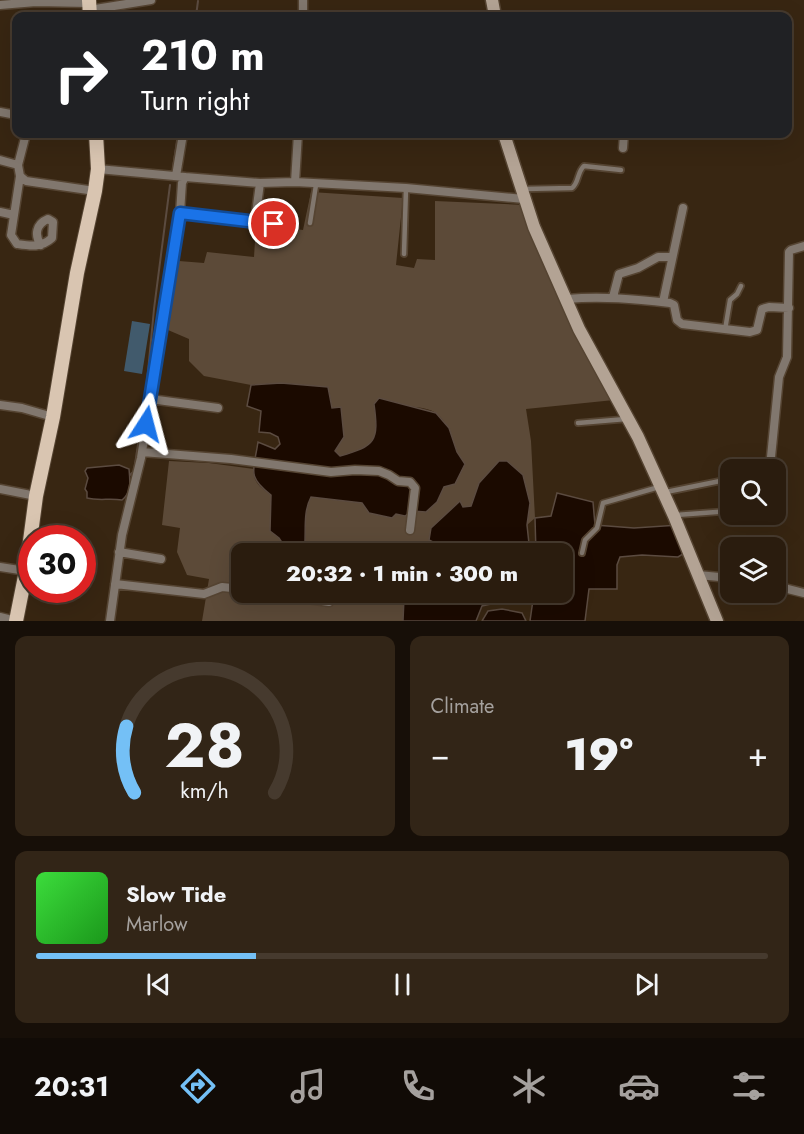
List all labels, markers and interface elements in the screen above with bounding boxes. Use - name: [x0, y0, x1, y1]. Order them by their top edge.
- text: 210 m: [141, 25, 265, 86]
- icon: right: [42, 36, 120, 114]
- text: Turn right: [141, 81, 249, 120]
- pin: [248, 198, 299, 249]
- icon: arrive: [257, 207, 290, 240]
- position arrow: [114, 392, 178, 456]
- map controls: [720, 459, 786, 603]
- button: search: [720, 459, 786, 525]
- speed limit sign: 30: [18, 525, 96, 603]
- button: layers: [720, 537, 786, 603]
- text: 20:32 · 1 min · 300 m: [286, 557, 518, 589]
- text: Climate: [431, 692, 494, 721]
- text: 28: [165, 700, 245, 790]
- text: 19°: [565, 722, 633, 787]
- text: −: [431, 731, 450, 778]
- text: +: [748, 731, 768, 778]
- text: km/h: [181, 775, 229, 806]
- text: Slow Tide: [126, 878, 226, 910]
- text: Marlow: [126, 910, 188, 939]
- icon: previous: [142, 968, 175, 1001]
- icon: pause: [386, 968, 419, 1001]
- icon: next: [630, 968, 663, 1001]
- icon: directions: [177, 1065, 219, 1107]
- icon: music: [287, 1065, 329, 1107]
- icon: phone: [397, 1065, 439, 1107]
- icon: climate: [508, 1065, 550, 1107]
- icon: car: [618, 1065, 660, 1107]
- icon: filters: [728, 1065, 770, 1107]
- text: 20:31: [34, 1067, 109, 1106]

